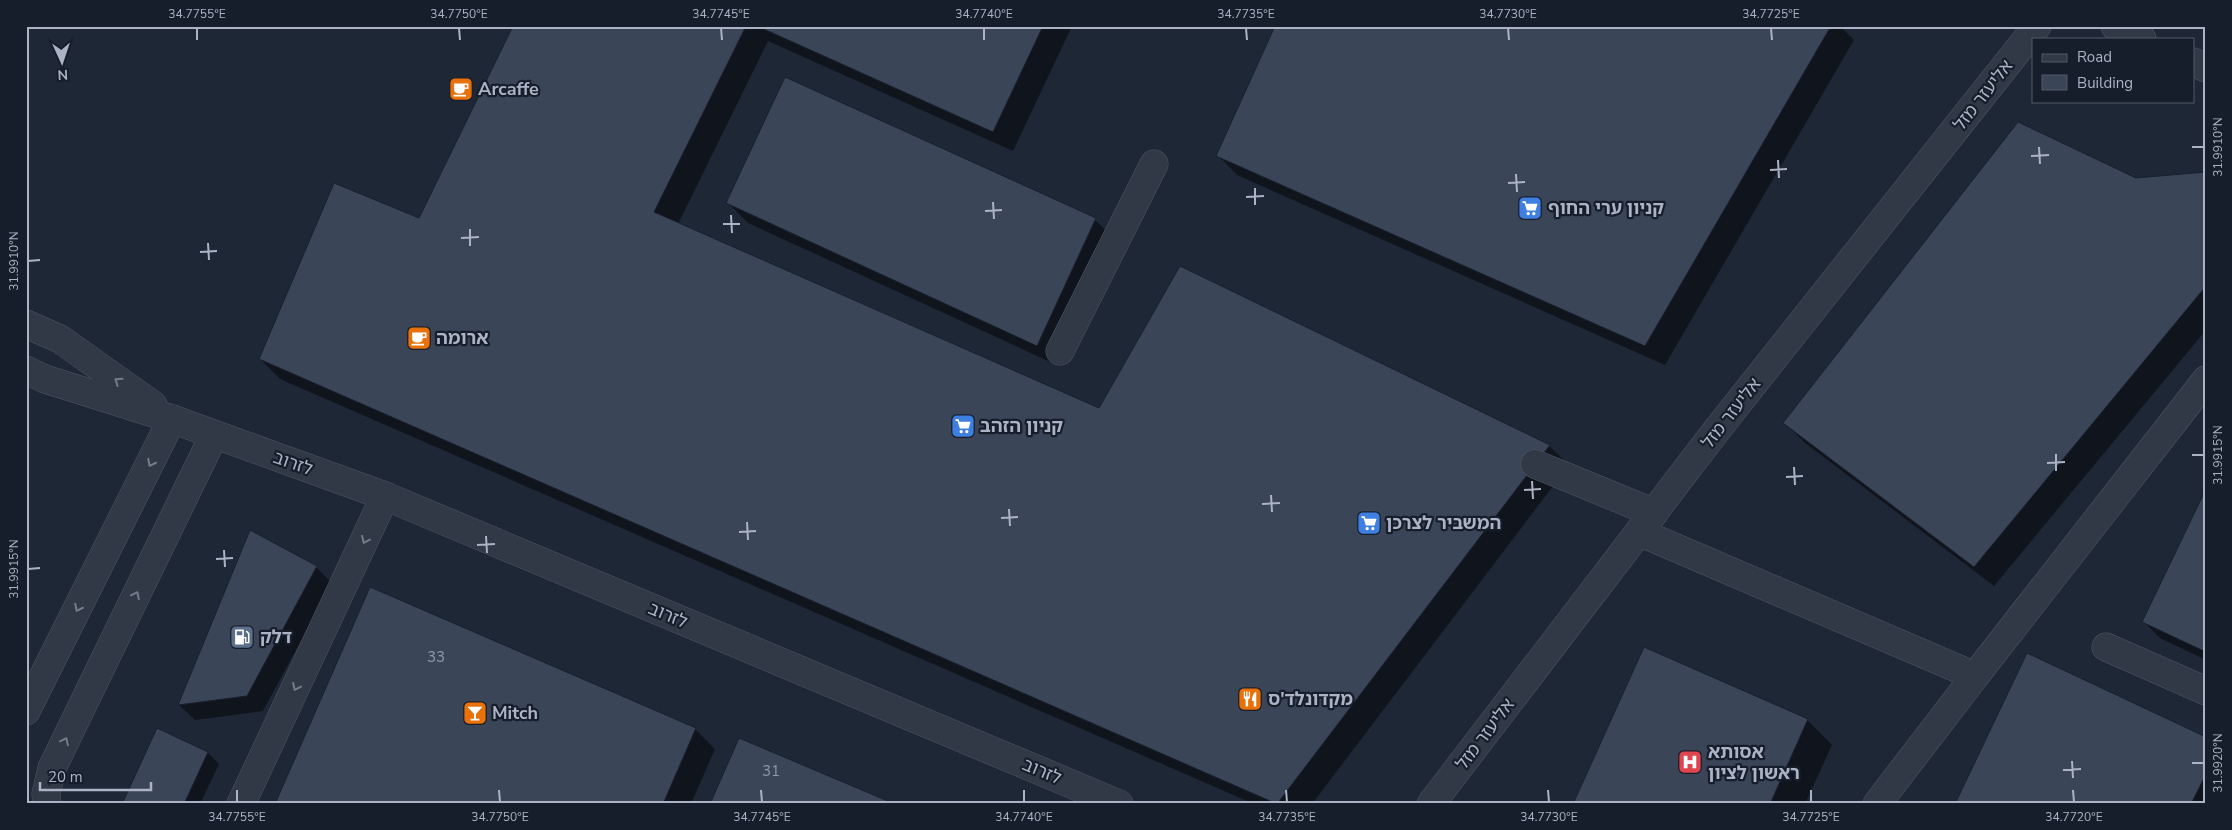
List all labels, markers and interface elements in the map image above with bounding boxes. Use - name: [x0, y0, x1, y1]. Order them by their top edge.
- text: 34.7755°E: [168, 6, 226, 22]
- text: 34.7750°E: [430, 6, 488, 22]
- text: 34.7745°E: [692, 6, 750, 22]
- text: 34.7740°E: [955, 6, 1013, 22]
- text: 34.7735°E: [1217, 6, 1275, 22]
- text: 34.7730°E: [1479, 6, 1537, 22]
- text: 34.7725°E: [1742, 6, 1800, 22]
- north arrow: [38, 38, 88, 88]
- legend: [2032, 38, 2194, 102]
- text: Road: [2077, 47, 2112, 67]
- street label: אליעזר מזל: [1948, 55, 2018, 135]
- text: N: [57, 65, 68, 84]
- text: Building: [2077, 73, 2133, 93]
- cafe icon: Arcaffe: [448, 76, 474, 102]
- place label: Arcaffe: [478, 77, 539, 101]
- text: 31.9910°N: [2210, 117, 2226, 177]
- supermarket icon: קניון ערי החוף: [1517, 195, 1543, 221]
- place label: קניון ערי החוף: [1548, 196, 1664, 220]
- text: 31.9910°N: [6, 231, 22, 291]
- cafe icon: ארומה: [406, 325, 432, 351]
- place label: ארומה: [436, 326, 489, 350]
- street label: אליעזר מזל: [1696, 373, 1766, 453]
- one-way arrow: [115, 378, 124, 387]
- supermarket icon: קניון הזהב: [950, 413, 976, 439]
- place label: קניון הזהב: [980, 414, 1063, 438]
- text: 31.9915°N: [2210, 425, 2226, 485]
- street label: לזרוב: [270, 445, 316, 481]
- one-way arrow: [147, 457, 157, 466]
- supermarket icon: המשביר לצרכן: [1356, 510, 1382, 536]
- place label: המשביר לצרכן: [1386, 511, 1501, 535]
- one-way arrow: [360, 535, 371, 544]
- text: 31.9915°N: [6, 539, 22, 599]
- one-way arrow: [130, 591, 140, 600]
- street label: לזרוב: [645, 596, 691, 634]
- one-way arrow: [74, 603, 84, 612]
- fuel station icon: דלק: [229, 624, 255, 650]
- place label: דלק: [260, 625, 292, 649]
- house number: 33: [427, 647, 445, 667]
- one-way arrow: [291, 682, 302, 691]
- restaurant icon: מקדונלד'ס: [1237, 686, 1263, 712]
- place label: מקדונלד'ס: [1268, 687, 1353, 711]
- street label: אליעזר מזל: [1450, 693, 1520, 775]
- bar icon: Mitch: [462, 700, 488, 726]
- place label: Mitch: [492, 701, 538, 725]
- text: 31.9920°N: [2210, 733, 2226, 793]
- one-way arrow: [59, 737, 69, 746]
- place label: אסותא ראשון לציון: [1708, 740, 1800, 785]
- hospital icon: אסותא ראשון לציון: [1677, 749, 1703, 775]
- street label: לזרוב: [1019, 752, 1065, 790]
- scale bar: [40, 760, 151, 792]
- house number: 31: [762, 761, 780, 781]
- text: 20 m: [48, 767, 83, 787]
- text: 34.7755°E: [208, 809, 266, 825]
- text: 34.7750°E: [471, 809, 529, 825]
- text: 34.7745°E: [733, 809, 791, 825]
- text: 34.7740°E: [995, 809, 1053, 825]
- text: 34.7735°E: [1258, 809, 1316, 825]
- text: 34.7730°E: [1520, 809, 1578, 825]
- text: 34.7725°E: [1782, 809, 1840, 825]
- text: 34.7720°E: [2045, 809, 2103, 825]

